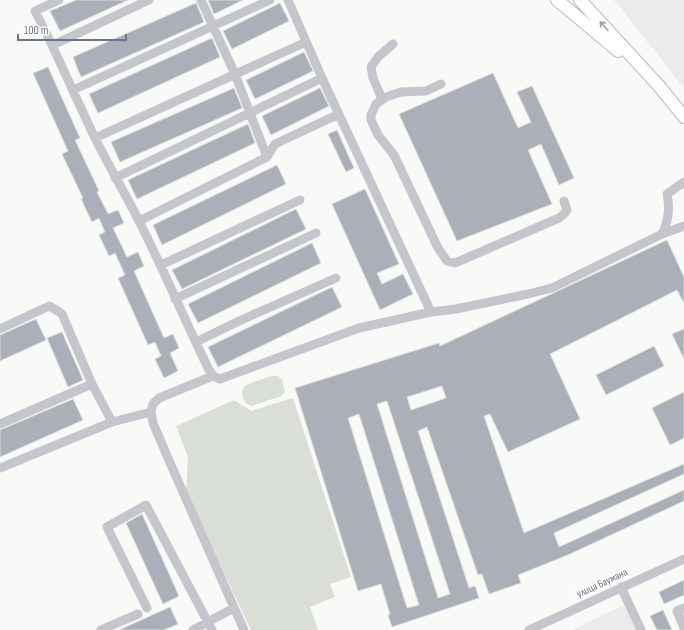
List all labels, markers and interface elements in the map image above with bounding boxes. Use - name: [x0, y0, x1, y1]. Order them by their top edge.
- scale bar: [18, 16, 126, 42]
- one-way arrow: [600, 21, 609, 31]
- text: 100 m: [24, 23, 49, 38]
- street label: улица Баумана: [574, 566, 630, 600]

